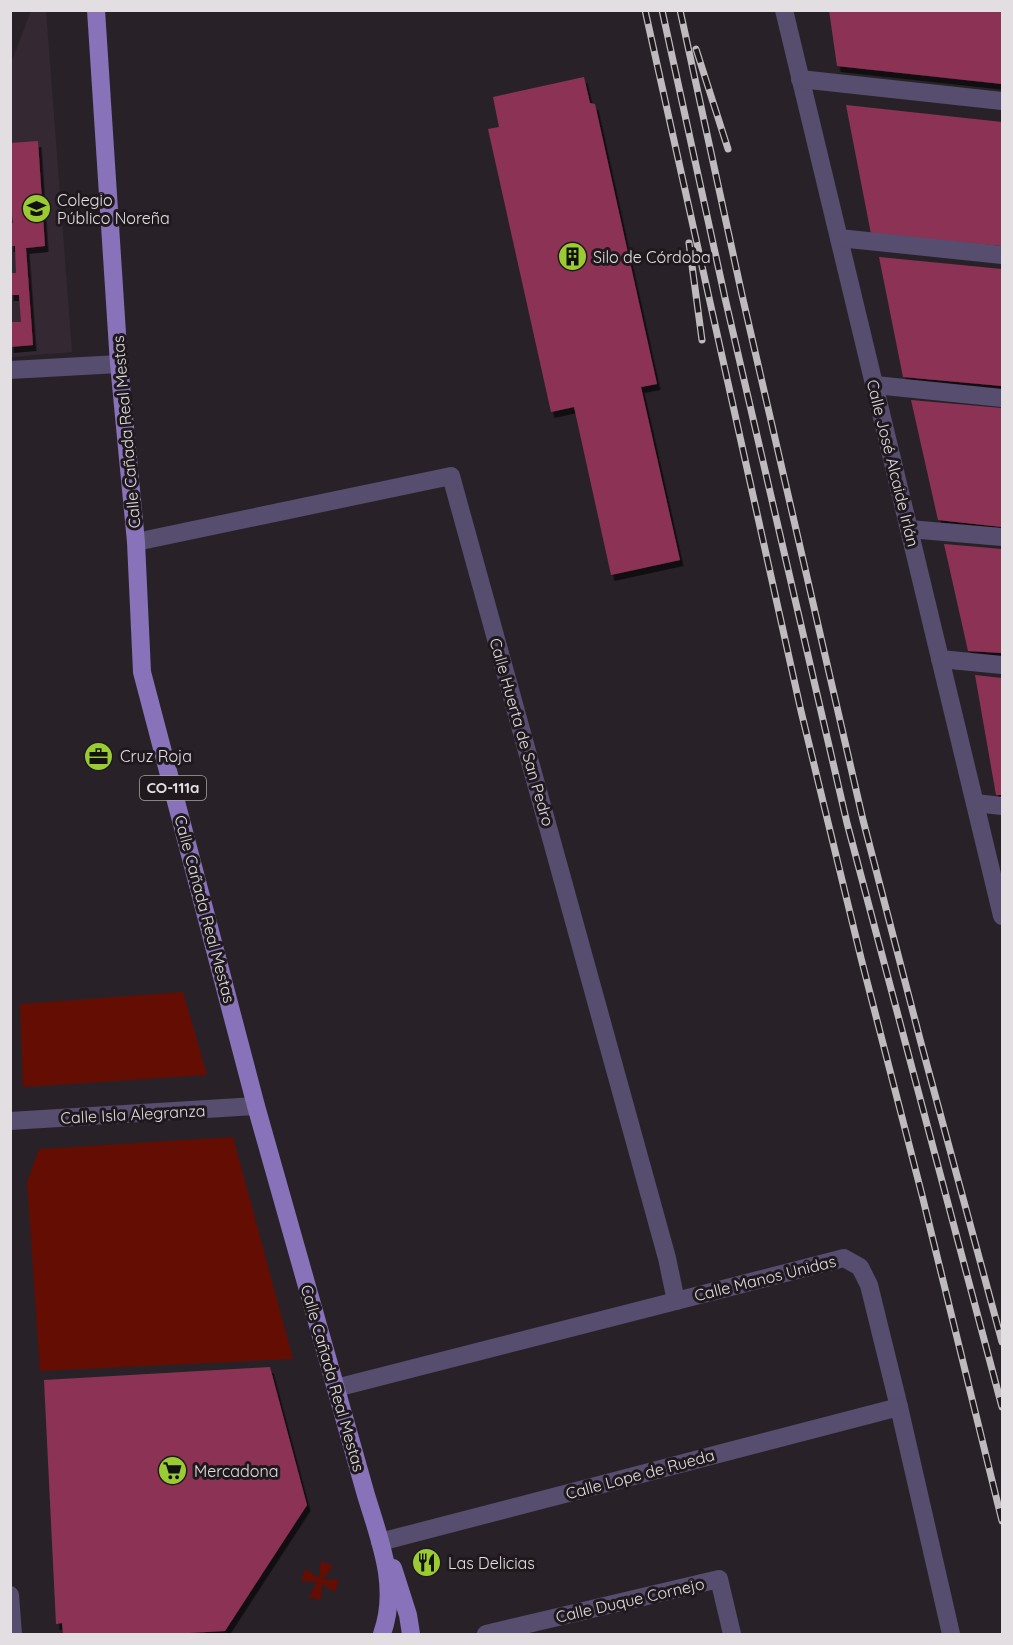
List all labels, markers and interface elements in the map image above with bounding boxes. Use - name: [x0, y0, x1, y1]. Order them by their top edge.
- place label: Colegio Público Noreña: [57, 190, 170, 228]
- school or university icon: Colegio Público Noreña: [20, 193, 52, 225]
- building icon: Silo de Córdoba: [556, 241, 588, 273]
- place label: Silo de Córdoba: [593, 247, 711, 267]
- street label: Calle Cañada Real Mestas: [108, 335, 144, 529]
- street label: Calle José Alcaide Irlán: [863, 377, 923, 549]
- street label: Calle Huerta de San Pedro: [486, 635, 558, 829]
- office icon: Cruz Roja: [83, 740, 115, 772]
- place label: Cruz Roja: [120, 746, 192, 766]
- road number: CO-111a: [140, 776, 206, 800]
- street label: Calle Cañada Real Mestas: [170, 813, 240, 1005]
- street label: Calle Isla Alegranza: [60, 1100, 206, 1128]
- street label: Calle Manos Unidas: [692, 1251, 838, 1305]
- street label: Calle Cañada Real Mestas: [297, 1282, 369, 1474]
- street label: Calle Lope de Rueda: [563, 1445, 717, 1503]
- supermarket icon: Mercadona: [157, 1455, 189, 1487]
- place label: Mercadona: [194, 1461, 278, 1481]
- restaurant icon: Las Delicias: [411, 1547, 443, 1579]
- place label: Las Delicias: [448, 1553, 535, 1573]
- street label: Calle Duque Cornejo: [554, 1573, 706, 1627]

